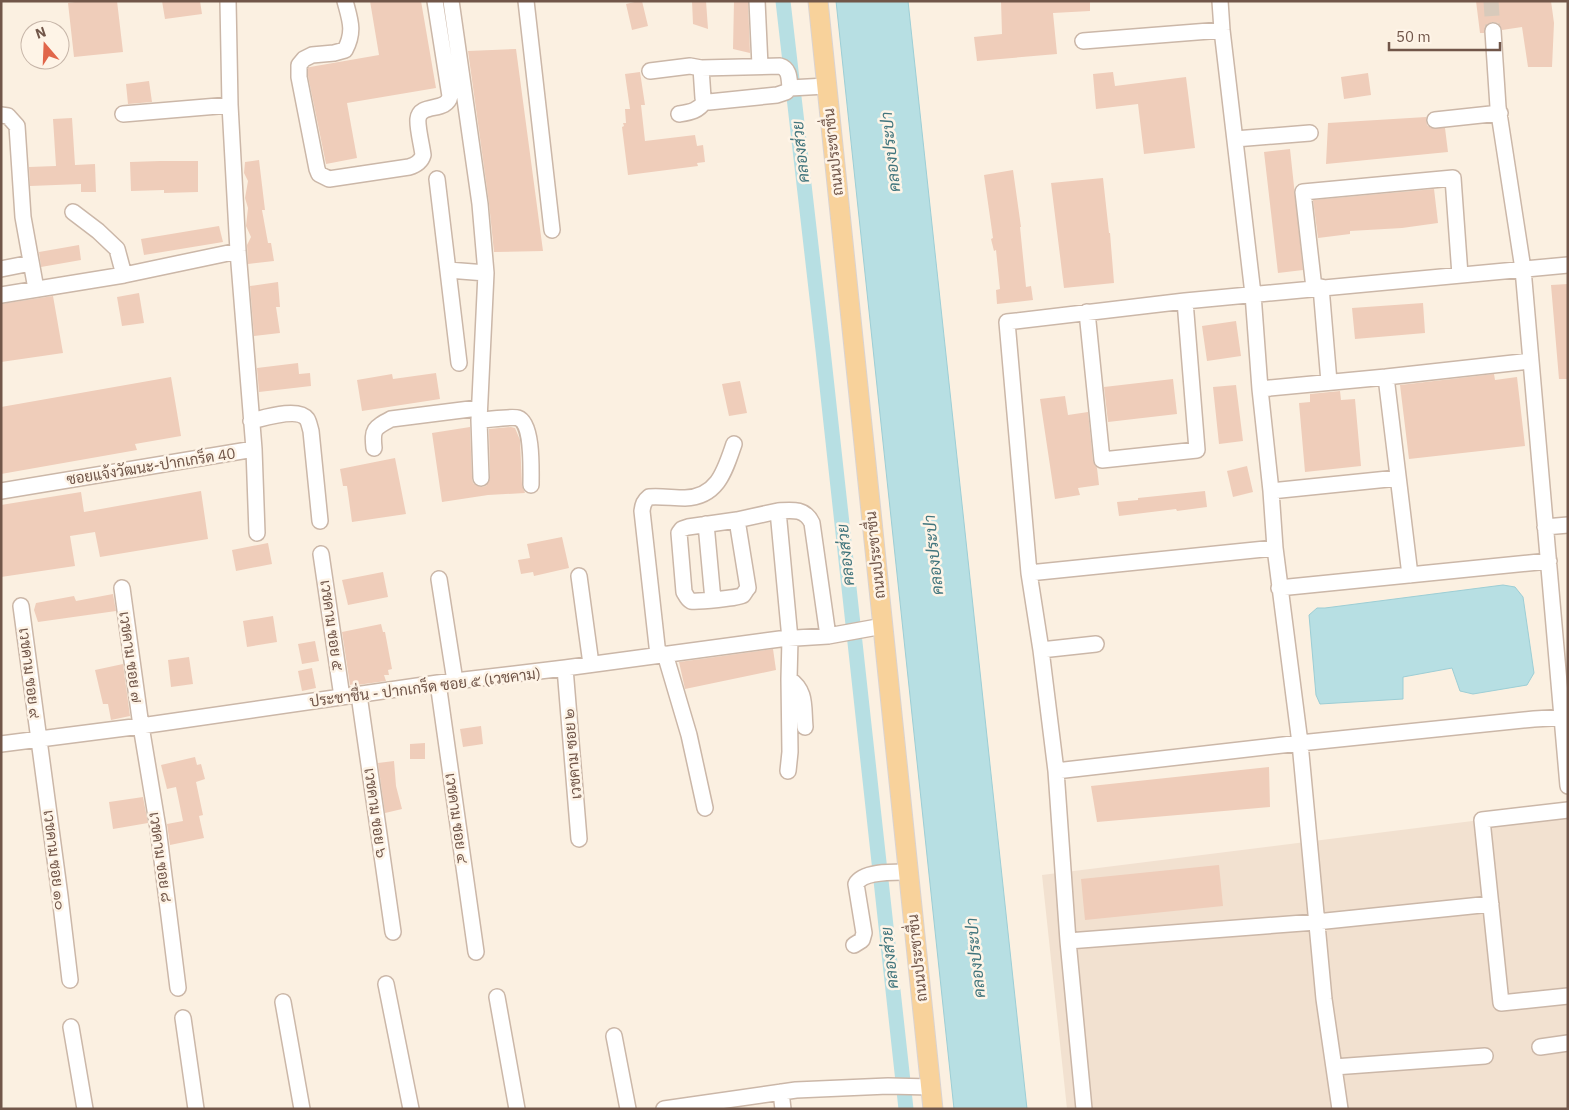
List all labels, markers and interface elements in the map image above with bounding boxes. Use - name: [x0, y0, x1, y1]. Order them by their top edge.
- north arrow: [20, 20, 70, 70]
- scale bar: [1389, 20, 1500, 52]
- text: N: [33, 23, 48, 43]
- text: 50 m: [1396, 27, 1431, 46]
- street label: ถนนประชาชื่น: [814, 107, 847, 197]
- water label: คลองประปา: [876, 111, 904, 193]
- water label: คลองส่วย: [787, 120, 813, 184]
- street label: ซอยแจ้งวัฒนะ-ปากเกร็ด 40: [65, 442, 237, 489]
- street label: ถนนประชาชื่น: [856, 510, 889, 600]
- water label: คลองประปา: [919, 514, 947, 596]
- water label: คลองส่วย: [832, 523, 858, 587]
- street label: เวชคาม ซอย ๕: [316, 579, 348, 672]
- street label: เวชคาม ซอย ๗: [115, 610, 147, 704]
- street label: เวชคาม ซอย ๙: [15, 627, 45, 719]
- street label: ประชาชื่น - ปากเกร็ด ซอย ๕ (เวชคาม): [308, 658, 542, 711]
- street label: เวชคาม ซอย ๒: [559, 708, 585, 800]
- street label: เวชคาม ซอย ๖: [360, 767, 392, 859]
- street label: เวชคาม ซอย ๔: [441, 772, 473, 865]
- street label: เวชคาม ซอย ๑๐: [39, 809, 71, 911]
- street label: เวชคาม ซอย ๘: [145, 811, 177, 903]
- street label: ถนนประชาชื่น: [898, 913, 931, 1003]
- water label: คลองประปา: [961, 917, 989, 999]
- water label: คลองส่วย: [876, 926, 902, 990]

